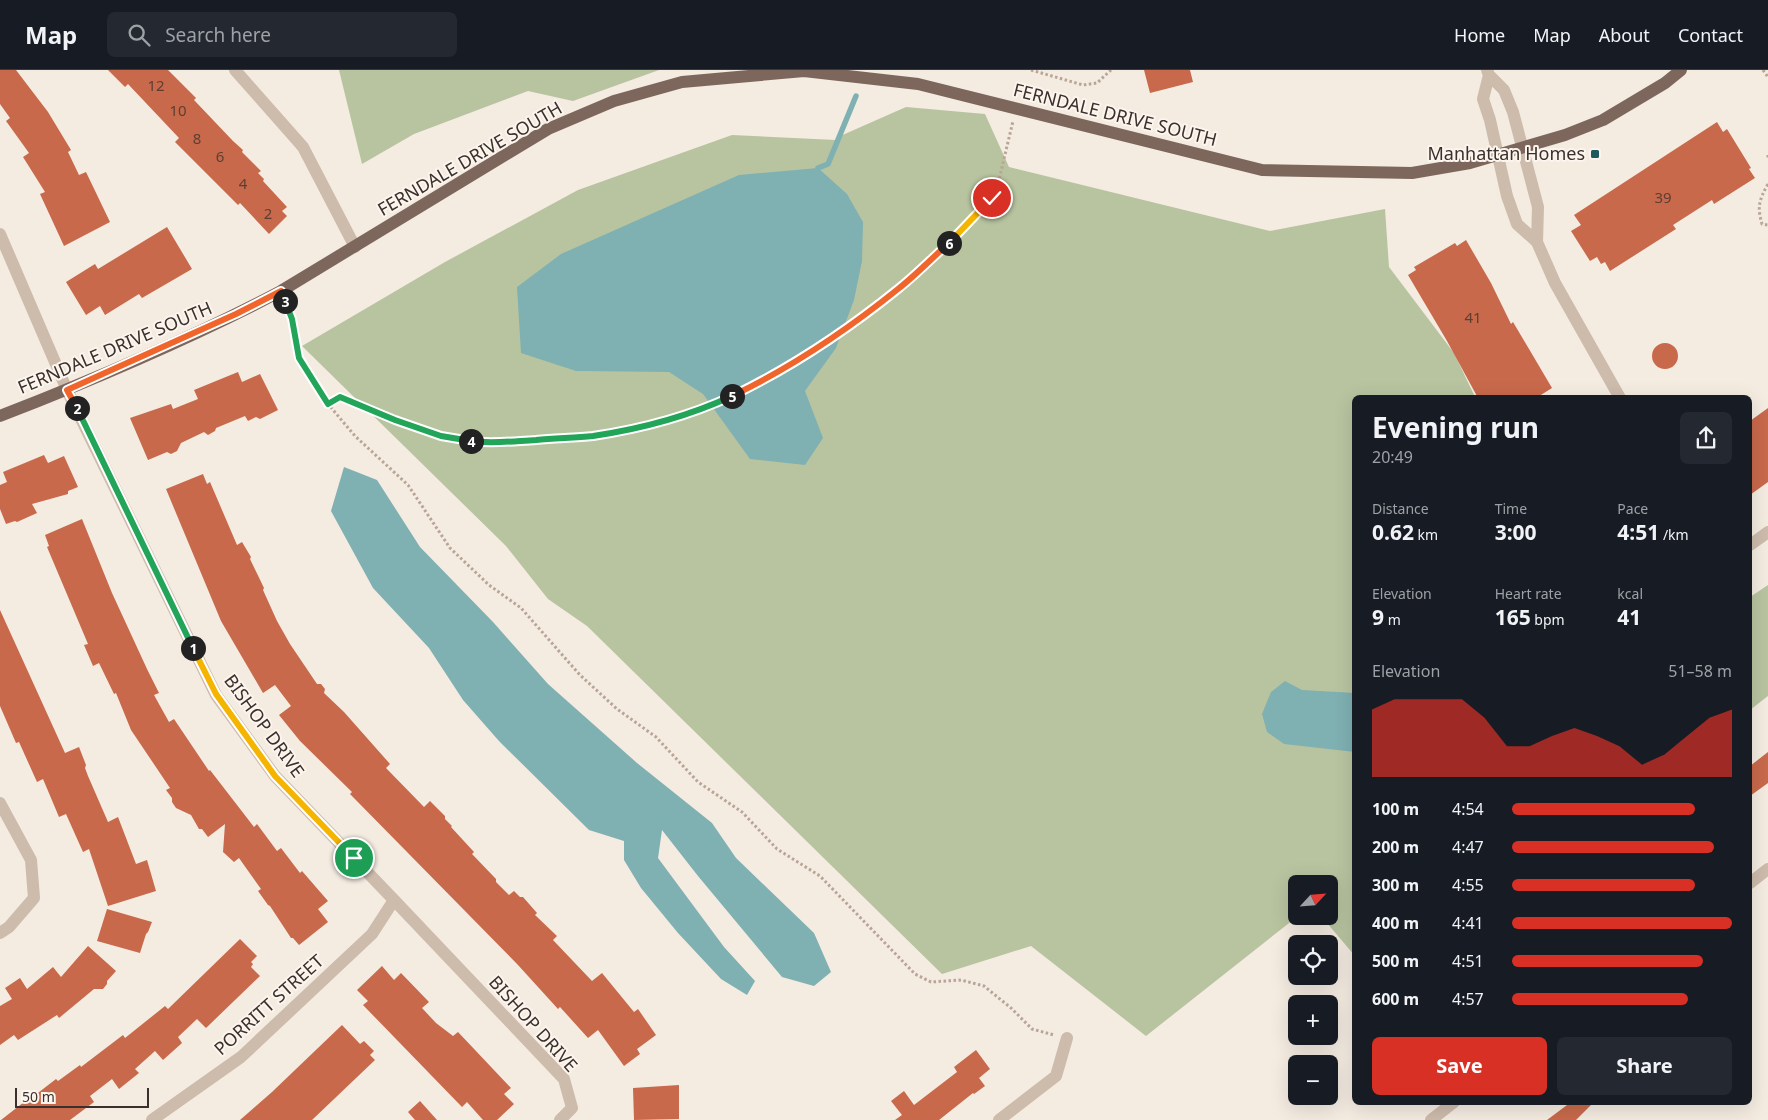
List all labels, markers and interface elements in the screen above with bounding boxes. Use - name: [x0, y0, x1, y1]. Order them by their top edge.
- search box: [107, 12, 457, 57]
- text: Map: [25, 18, 77, 51]
- icon: search: [125, 21, 153, 49]
- text: Search here: [165, 22, 271, 48]
- text: Home: [1454, 23, 1505, 47]
- text: Map: [1533, 23, 1571, 47]
- text: About: [1599, 23, 1650, 47]
- text: Contact: [1678, 23, 1743, 47]
- house number: 12: [147, 75, 165, 95]
- street label: FERNDALE DRIVE SOUTH: [1011, 77, 1220, 151]
- street label: FERNDALE DRIVE SOUTH: [373, 95, 566, 221]
- house number: 10: [169, 100, 187, 120]
- house number: 8: [193, 128, 201, 148]
- place label: Manhattan Homes: [1428, 141, 1585, 165]
- house number: 6: [216, 146, 224, 166]
- marker: Manhattan Homes: [1589, 148, 1601, 160]
- house number: 4: [239, 173, 248, 193]
- pin: [971, 177, 1013, 219]
- icon: check: [978, 184, 1006, 212]
- house number: 39: [1654, 187, 1672, 207]
- house number: 2: [264, 203, 272, 223]
- pin: 6: [936, 230, 962, 256]
- text: 6: [945, 234, 954, 253]
- pin: 3: [272, 288, 298, 314]
- text: 3: [281, 292, 290, 311]
- street label: FERNDALE DRIVE SOUTH: [14, 295, 215, 399]
- house number: 41: [1464, 307, 1482, 327]
- pin: 5: [720, 384, 744, 408]
- text: 5: [728, 387, 737, 406]
- pin: 2: [64, 396, 90, 420]
- text: 2: [73, 399, 82, 418]
- text: Evening run: [1372, 408, 1539, 446]
- button: share: [1680, 412, 1732, 464]
- pin: 4: [458, 428, 484, 454]
- text: 4: [467, 432, 476, 451]
- text: 20:49: [1372, 446, 1413, 468]
- text: Distance: [1372, 499, 1429, 518]
- text: Time: [1495, 499, 1527, 518]
- text: Pace: [1617, 499, 1648, 518]
- text: 0.62: [1372, 518, 1414, 546]
- text: 3:00: [1495, 518, 1537, 546]
- text: 4:51: [1617, 518, 1659, 546]
- text: km: [1414, 525, 1438, 544]
- text: /km: [1659, 525, 1689, 544]
- text: Elevation: [1372, 584, 1432, 603]
- text: Heart rate: [1495, 584, 1562, 603]
- text: kcal: [1617, 584, 1643, 603]
- text: 9: [1372, 603, 1384, 631]
- text: 165: [1495, 603, 1531, 631]
- text: 41: [1617, 603, 1641, 631]
- text: m: [1384, 610, 1401, 629]
- text: bpm: [1531, 610, 1565, 629]
- pin: 1: [180, 636, 206, 660]
- text: 1: [189, 639, 198, 658]
- text: Elevation: [1372, 660, 1440, 682]
- text: 51–58 m: [1668, 660, 1732, 682]
- street label: BISHOP DRIVE: [219, 669, 310, 782]
- text: 100 m: [1372, 798, 1419, 820]
- text: 4:54: [1452, 798, 1484, 820]
- text: 200 m: [1372, 836, 1419, 858]
- text: 4:47: [1452, 836, 1484, 858]
- pin: [333, 837, 375, 879]
- icon: arrive: [340, 844, 368, 872]
- text: 300 m: [1372, 874, 1419, 896]
- text: 4:55: [1452, 874, 1484, 896]
- north arrow: [1288, 875, 1338, 925]
- map controls: [1288, 875, 1338, 1105]
- text: 400 m: [1372, 912, 1419, 934]
- text: 4:41: [1452, 912, 1484, 934]
- button: locate: [1288, 935, 1338, 985]
- street label: PORRITT STREET: [208, 949, 328, 1060]
- text: 500 m: [1372, 950, 1419, 972]
- text: 4:51: [1452, 950, 1484, 972]
- street label: BISHOP DRIVE: [484, 970, 583, 1077]
- text: 600 m: [1372, 988, 1419, 1010]
- text: 4:57: [1452, 988, 1484, 1010]
- button: +: [1288, 995, 1338, 1045]
- button: Save: [1372, 1037, 1547, 1095]
- button: Share: [1557, 1037, 1732, 1095]
- button: −: [1288, 1055, 1338, 1105]
- scale bar: [15, 1085, 149, 1108]
- text: 50 m: [22, 1087, 55, 1106]

